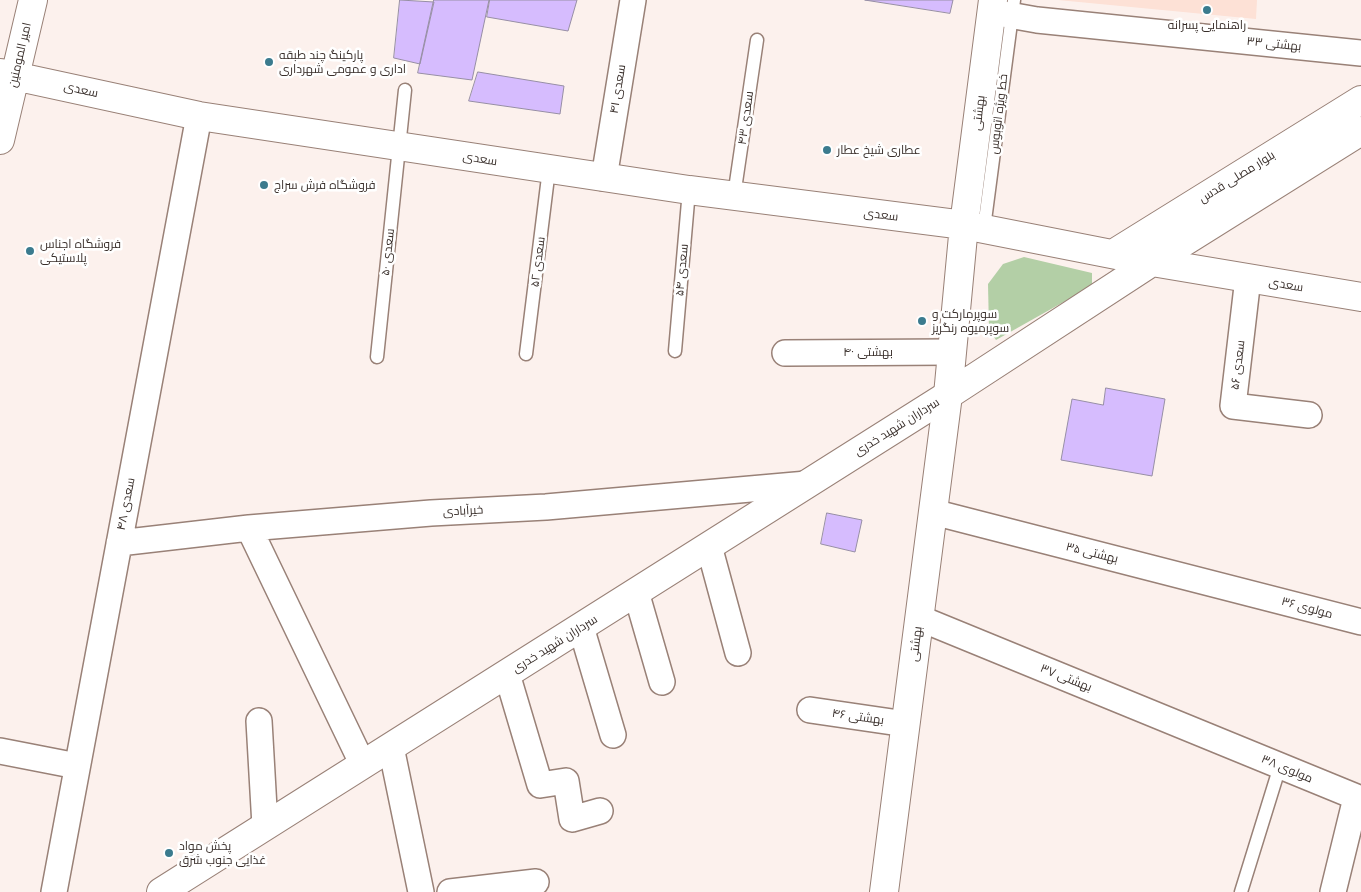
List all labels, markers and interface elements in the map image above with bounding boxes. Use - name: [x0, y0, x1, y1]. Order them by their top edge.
- marker: راهنمایی پسرانه: [1201, 4, 1213, 16]
- place label: راهنمایی پسرانه: [1168, 18, 1246, 32]
- street label: امیر المومنین: [6, 21, 34, 89]
- street label: بهشتی ۳۳: [1246, 34, 1302, 54]
- place label: پارکینگ چند طبقه اداری و عمومی شهرداری: [279, 48, 406, 76]
- marker: پارکینگ چند طبقه اداری و عمومی شهرداری: [263, 56, 275, 68]
- street label: سعدی ۴۱: [607, 63, 629, 115]
- street label: خط ویژه اتوبوس: [987, 73, 1011, 155]
- street label: سعدی: [62, 79, 100, 101]
- street label: سعدی ۴۳: [735, 90, 757, 146]
- street label: بهشتی: [970, 94, 988, 132]
- place label: عطاری شیخ عطار: [837, 143, 921, 157]
- marker: عطاری شیخ عطار: [821, 144, 833, 156]
- street label: بلوار مصلی قدس: [1196, 148, 1278, 206]
- street label: سعدی: [462, 149, 498, 169]
- place label: فروشگاه فرش سراج: [274, 178, 376, 192]
- marker: فروشگاه فرش سراج: [258, 179, 270, 191]
- street label: سعدی: [863, 206, 899, 224]
- street label: سعدی ۵۰: [378, 228, 398, 276]
- street label: سعدی ۵۲: [528, 236, 548, 288]
- place label: فروشگاه اجناس پلاستیکی: [40, 237, 121, 265]
- street label: سعدی ۵۴: [673, 243, 691, 297]
- marker: فروشگاه اجناس پلاستیکی: [24, 245, 36, 257]
- street label: سعدی: [1268, 275, 1304, 295]
- place label: سوپرمارکت و سوپرمیوه رنگریز: [932, 307, 1009, 335]
- marker: سوپرمارکت و سوپرمیوه رنگریز: [916, 315, 928, 327]
- street label: سعدی ۵۶: [1228, 339, 1248, 391]
- street label: بهشتی ۴۰: [843, 345, 893, 359]
- street label: سرداران شهید خدری: [852, 395, 942, 459]
- street label: سعدی ۴۸: [114, 476, 138, 532]
- street label: خیرآبادی: [442, 503, 484, 519]
- street label: بهشتی ۳۵: [1064, 540, 1120, 566]
- street label: مولوی ۳۶: [1280, 594, 1334, 622]
- street label: سرداران شهید خدری: [510, 612, 600, 676]
- street label: بهشتی: [907, 625, 925, 663]
- street label: بهشتی ۳۷: [1038, 661, 1094, 695]
- street label: بهشتی ۴۶: [831, 706, 885, 728]
- street label: مولوی ۳۸: [1259, 752, 1315, 786]
- place label: پخش مواد غذایی جنوب شرق: [179, 839, 266, 867]
- marker: پخش مواد غذایی جنوب شرق: [163, 847, 175, 859]

